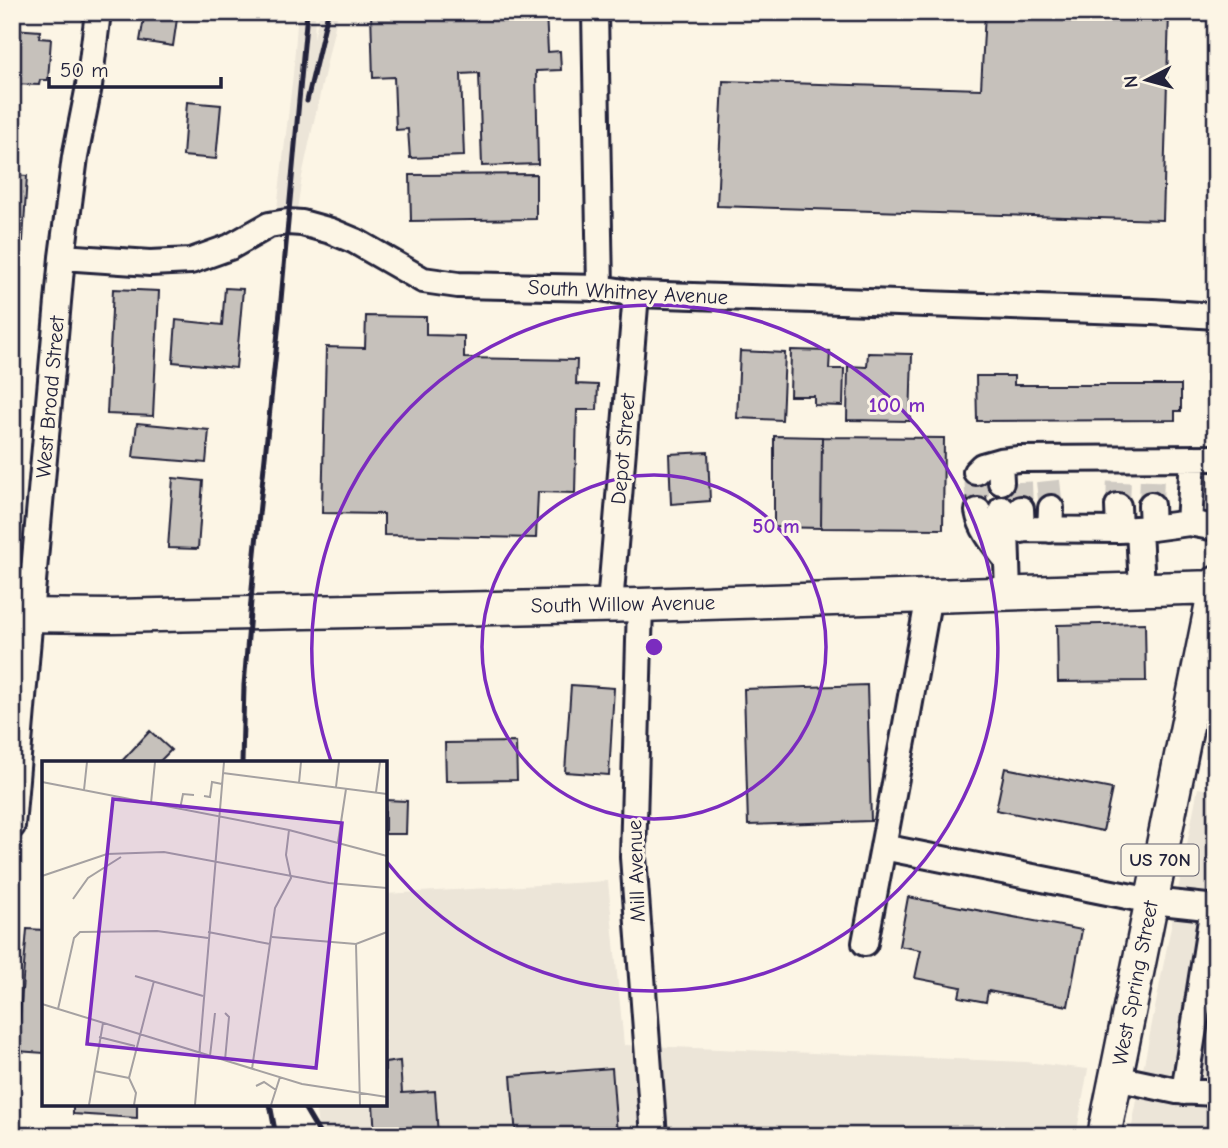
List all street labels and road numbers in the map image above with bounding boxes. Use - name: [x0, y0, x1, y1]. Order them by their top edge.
- street label: South Whitney Avenue: [527, 275, 729, 309]
- street label: West Broad Street: [31, 314, 69, 479]
- street label: Depot Street: [606, 391, 640, 506]
- street label: South Willow Avenue: [531, 590, 715, 618]
- street label: Mill Avenue: [622, 819, 650, 923]
- road number: US 70N: [1122, 845, 1198, 876]
- street label: West Spring Street: [1107, 898, 1163, 1067]

